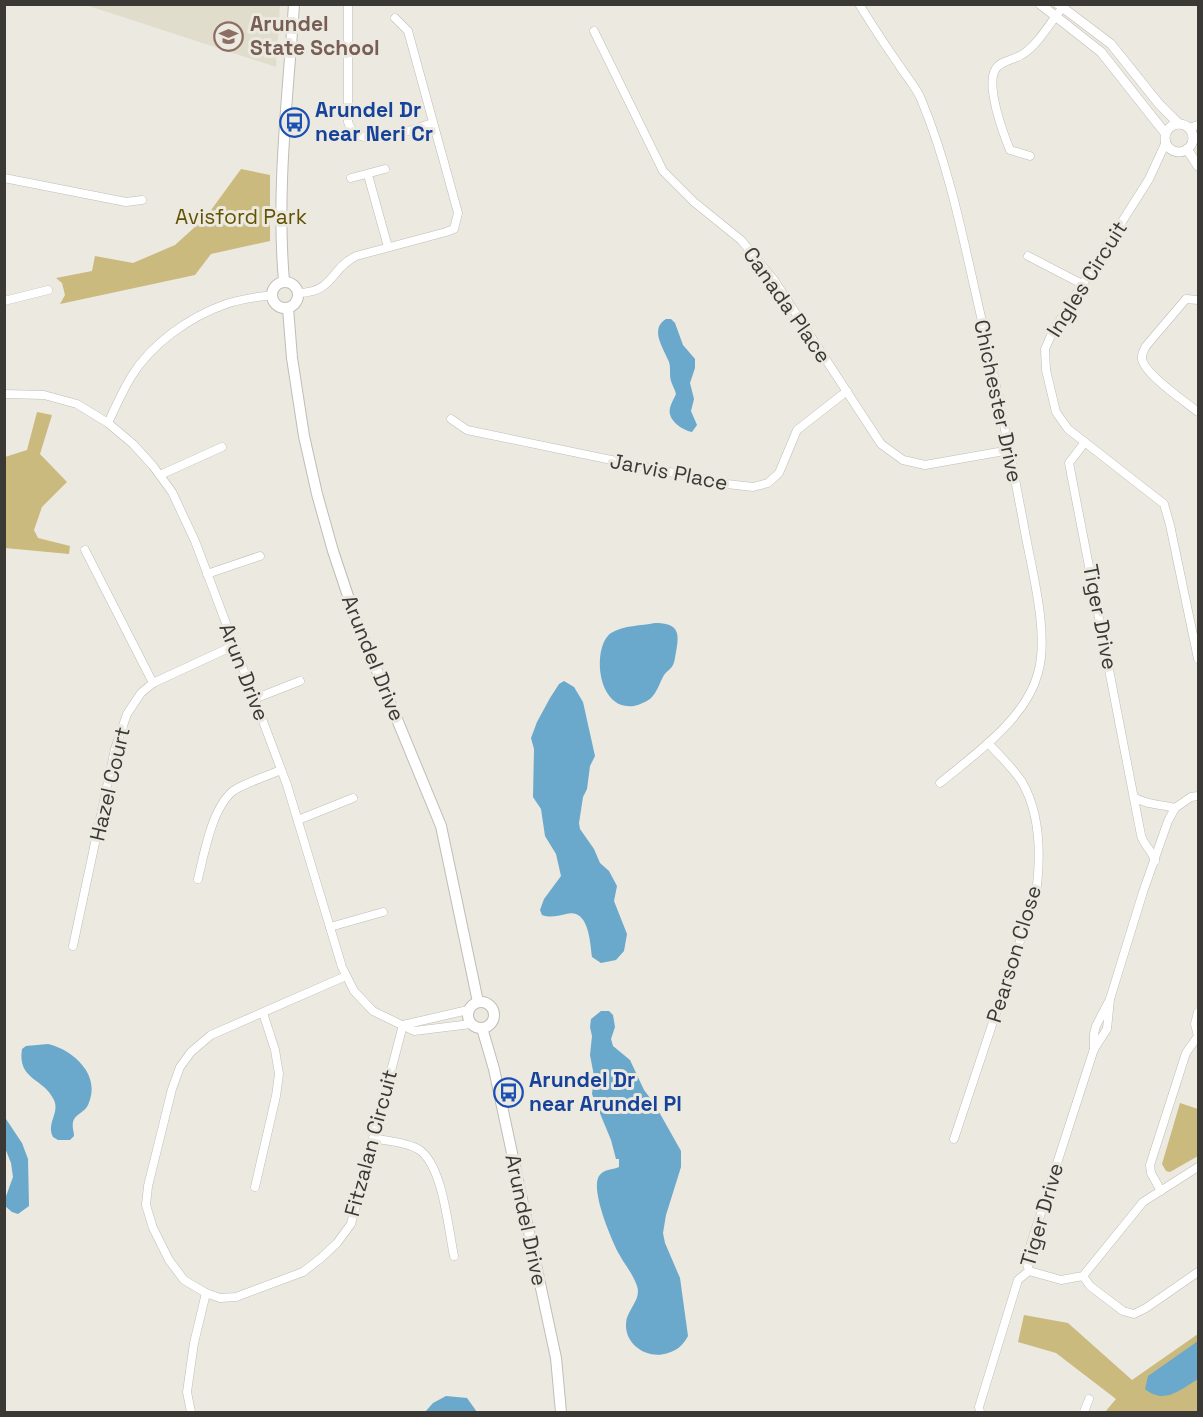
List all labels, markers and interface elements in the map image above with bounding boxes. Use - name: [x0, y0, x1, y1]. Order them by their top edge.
- place label: Arundel State School: [250, 10, 380, 61]
- school or university icon: Arundel State School: [213, 20, 245, 52]
- place label: Arundel Dr near Neri Cr: [315, 96, 433, 147]
- bus stop icon: Arundel Dr near Neri Cr: [278, 106, 310, 138]
- park label: Avisford Park: [175, 203, 307, 230]
- street label: Ingles Circuit: [1040, 216, 1133, 342]
- street label: Canada Place: [737, 241, 837, 368]
- street label: Chichester Drive: [968, 317, 1029, 485]
- street label: Jarvis Place: [608, 447, 730, 496]
- street label: Tiger Drive: [1077, 562, 1124, 672]
- street label: Arundel Drive: [336, 591, 411, 725]
- street label: Arun Drive: [213, 619, 275, 725]
- street label: Hazel Court: [83, 724, 136, 844]
- street label: Pearson Close: [980, 882, 1047, 1026]
- street label: Fitzalan Circuit: [338, 1066, 403, 1219]
- place label: Arundel Dr near Arundel Pl: [529, 1066, 682, 1117]
- bus stop icon: Arundel Dr near Arundel Pl: [492, 1076, 524, 1108]
- street label: Arundel Drive: [499, 1152, 554, 1288]
- street label: Tiger Drive: [1014, 1160, 1069, 1270]

